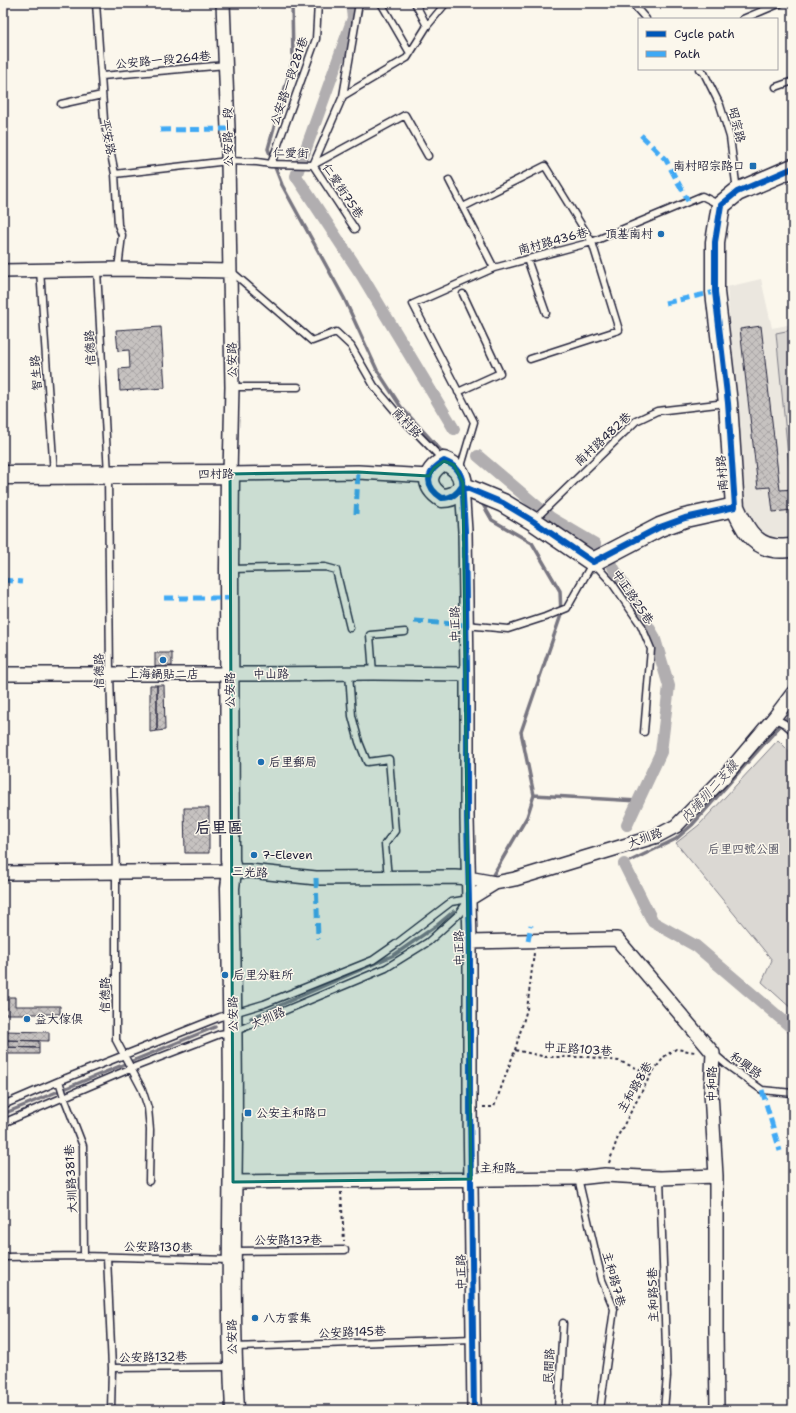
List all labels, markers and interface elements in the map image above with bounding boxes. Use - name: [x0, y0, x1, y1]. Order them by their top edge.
- legend: [638, 18, 778, 70]
- text: Cycle path: [674, 26, 735, 42]
- street label: 公安路一段281巷: [266, 34, 312, 128]
- text: Path: [674, 46, 700, 62]
- street label: 公安路一段264巷: [114, 48, 212, 72]
- street label: 昭宗路: [725, 106, 749, 144]
- street label: 公安路一段: [219, 107, 237, 167]
- street label: 平安路: [97, 118, 119, 156]
- street label: 仁愛街: [273, 144, 309, 162]
- place label: 南村昭宗路口: [673, 158, 745, 174]
- street label: 仁愛街75巷: [319, 160, 367, 222]
- marker: 南村昭宗路口: [748, 161, 758, 171]
- street label: 南村路436巷: [516, 224, 590, 258]
- place label: 頂基南村: [605, 226, 653, 242]
- marker: 頂基南村: [656, 229, 666, 239]
- street label: 信德路: [81, 330, 99, 366]
- street label: 公安路: [224, 342, 240, 378]
- street label: 智生路: [27, 354, 45, 392]
- street label: 南村路: [389, 404, 425, 442]
- street label: 南村路482巷: [571, 409, 635, 469]
- street label: 南村路: [713, 454, 731, 492]
- street label: 四村路: [198, 466, 234, 482]
- street label: 中正路25巷: [609, 566, 657, 628]
- street label: 中正路: [447, 606, 463, 642]
- street label: 信德路: [91, 653, 107, 689]
- marker: 上海鍋貼二店: [158, 655, 168, 665]
- place label: 上海鍋貼二店: [127, 666, 199, 682]
- street label: 中山路: [253, 666, 289, 682]
- street label: 公安路: [222, 672, 238, 708]
- place label: 后里郵局: [269, 754, 317, 770]
- water label: 內埔圳二支線: [677, 756, 742, 826]
- marker: 后里郵局: [256, 757, 266, 767]
- district label: 后里區: [195, 817, 243, 838]
- street label: 大圳路: [625, 824, 665, 852]
- park label: 后里四號公園: [708, 841, 780, 857]
- place label: 7-Eleven: [262, 847, 313, 863]
- marker: 7-Eleven: [249, 850, 259, 860]
- street label: 三光路: [232, 863, 268, 881]
- street label: 中正路: [451, 930, 467, 966]
- place label: 后里分駐所: [233, 967, 294, 983]
- marker: 后里分駐所: [220, 970, 230, 980]
- street label: 信德路: [97, 977, 113, 1013]
- street label: 公安路: [225, 996, 241, 1032]
- street label: 大圳路: [248, 1004, 288, 1032]
- place label: 益大傢俱: [35, 1011, 83, 1027]
- marker: 益大傢俱: [22, 1014, 32, 1024]
- street label: 中正路103巷: [543, 1039, 613, 1059]
- street label: 和興路: [727, 1048, 765, 1082]
- street label: 主和路8巷: [614, 1059, 656, 1115]
- street label: 中和路: [704, 1066, 720, 1102]
- place label: 公安主和路口: [256, 1105, 328, 1121]
- marker: 公安主和路口: [243, 1108, 253, 1118]
- street label: 大圳路381巷: [61, 1144, 81, 1214]
- street label: 主和路: [480, 1160, 516, 1176]
- street label: 公安路137巷: [254, 1232, 322, 1248]
- street label: 公安路130巷: [123, 1238, 193, 1256]
- street label: 主和路7巷: [599, 1250, 629, 1308]
- street label: 中正路: [453, 1254, 469, 1290]
- street label: 主和路5巷: [644, 1267, 662, 1323]
- place label: 八方雲集: [263, 1310, 312, 1326]
- marker: 八方雲集: [250, 1313, 260, 1323]
- street label: 公安路: [224, 1319, 240, 1355]
- street label: 公安路145巷: [318, 1323, 386, 1341]
- street label: 公安路132巷: [119, 1348, 187, 1366]
- street label: 民間路: [540, 1348, 558, 1384]

